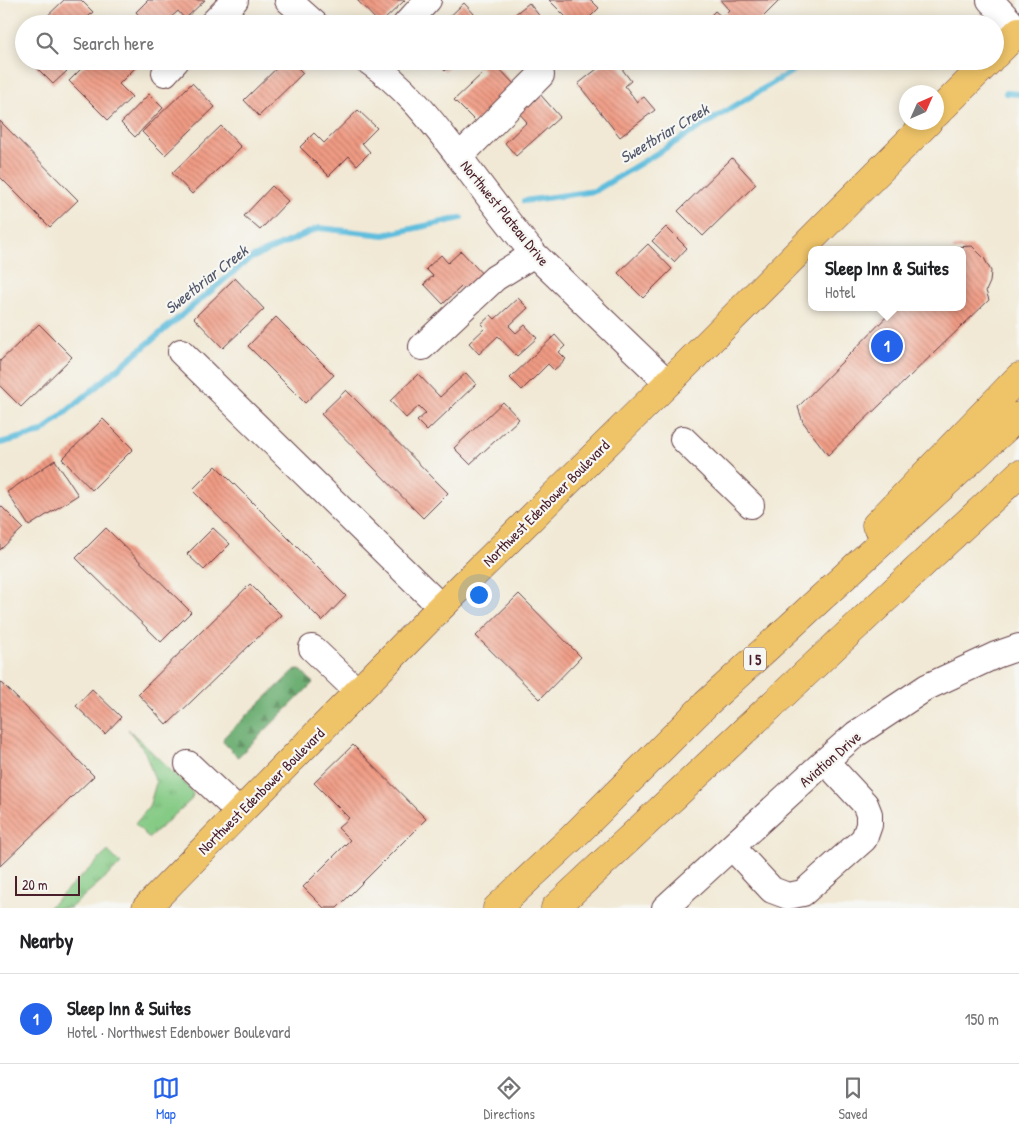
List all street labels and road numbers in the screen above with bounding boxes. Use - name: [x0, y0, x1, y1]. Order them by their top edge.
- street label: Northwest Plateau Drive: [456, 156, 554, 270]
- street label: Northwest Edenbower Boulevard: [478, 435, 614, 571]
- road number: I 5: [744, 648, 766, 671]
- street label: Northwest Edenbower Boulevard: [193, 723, 329, 859]
- street label: Aviation Drive: [795, 726, 865, 792]

